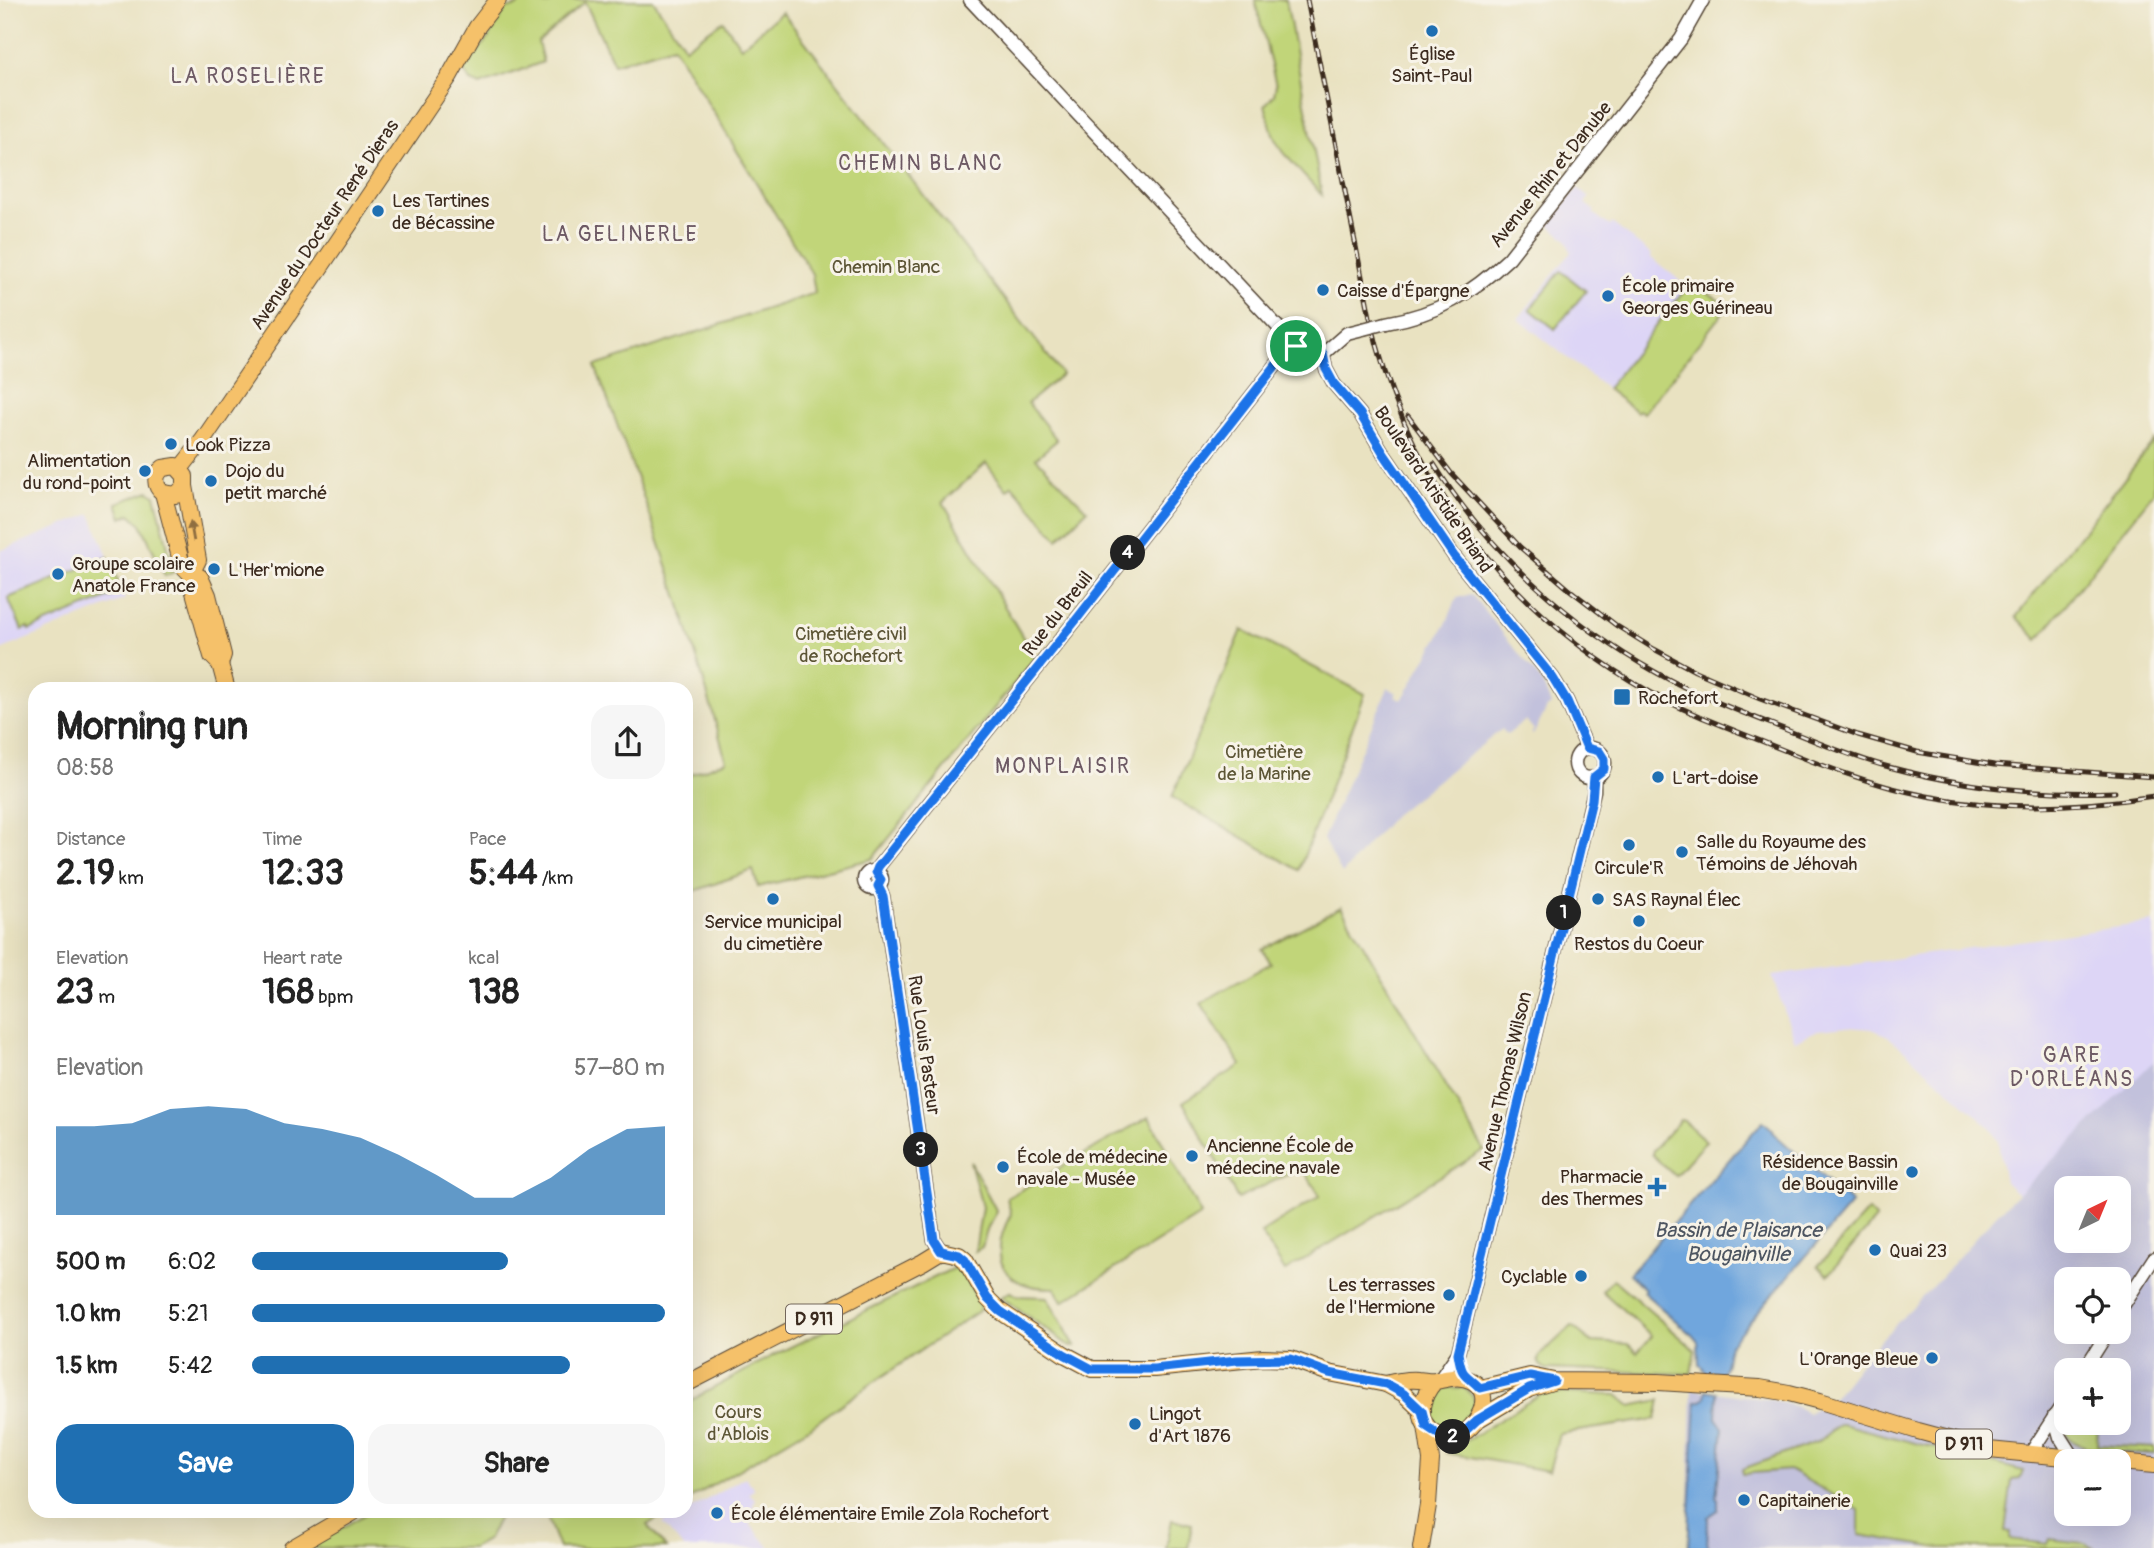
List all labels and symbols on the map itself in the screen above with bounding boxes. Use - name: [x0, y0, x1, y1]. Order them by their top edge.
- marker: Église Saint-Paul: [1424, 23, 1440, 39]
- place label: Église Saint-Paul: [1391, 42, 1473, 88]
- district label: LA ROSELIÈRE: [170, 63, 326, 90]
- street label: Avenue Rhin et Danube: [1484, 96, 1617, 253]
- street label: Avenue du Docteur René Dieras: [245, 114, 405, 334]
- district label: CHEMIN BLANC: [838, 150, 1004, 177]
- place label: Les Tartines de Bécassine: [392, 189, 495, 235]
- marker: Les Tartines de Bécassine: [370, 203, 386, 219]
- district label: LA GELINERLE: [542, 221, 698, 248]
- park label: Chemin Blanc: [832, 255, 941, 279]
- place label: École primaire Georges Guérineau: [1622, 274, 1773, 320]
- place label: Caisse d'Épargne: [1337, 279, 1470, 303]
- marker: Caisse d'Épargne: [1315, 282, 1331, 298]
- marker: École primaire Georges Guérineau: [1600, 288, 1616, 304]
- pin: [1266, 316, 1326, 376]
- street label: Boulevard Aristide Briand: [1368, 402, 1498, 577]
- place label: Look Pizza: [185, 433, 271, 457]
- marker: Look Pizza: [163, 436, 179, 452]
- place label: Alimentation du rond-point: [23, 449, 131, 495]
- place label: Dojo du petit marché: [225, 459, 327, 505]
- marker: Alimentation du rond-point: [137, 463, 153, 479]
- marker: Dojo du petit marché: [203, 473, 219, 489]
- one-way arrow: [187, 520, 198, 542]
- pin: 4: [1110, 536, 1146, 570]
- place label: Groupe scolaire Anatole France: [72, 552, 196, 598]
- place label: L'Her'mione: [228, 558, 325, 582]
- marker: L'Her'mione: [206, 561, 222, 577]
- marker: Groupe scolaire Anatole France: [50, 566, 66, 582]
- street label: Rue du Breuil: [1017, 566, 1098, 661]
- park label: Cimetière civil de Rochefort: [795, 622, 907, 668]
- place label: Rochefort: [1638, 686, 1719, 710]
- marker: Rochefort: [1612, 687, 1632, 707]
- park label: Cimetière de la Marine: [1217, 740, 1311, 786]
- district label: MONPLAISIR: [995, 753, 1131, 780]
- place label: L'art-doise: [1672, 766, 1759, 790]
- marker: L'art-doise: [1650, 769, 1666, 785]
- place label: Salle du Royaume des Témoins de Jéhovah: [1696, 830, 1866, 876]
- marker: Circule'R: [1621, 837, 1637, 853]
- marker: Salle du Royaume des Témoins de Jéhovah: [1674, 844, 1690, 860]
- place label: Circule'R: [1594, 856, 1664, 880]
- place label: SAS Raynal Élec: [1612, 888, 1741, 912]
- marker: Service municipal du cimetière: [765, 891, 781, 907]
- marker: SAS Raynal Élec: [1590, 891, 1606, 907]
- pin: 1: [1546, 895, 1582, 930]
- place label: Service municipal du cimetière: [704, 910, 842, 956]
- marker: Restos du Coeur: [1631, 913, 1647, 929]
- place label: Restos du Coeur: [1574, 932, 1704, 956]
- street label: Rue Louis Pasteur: [902, 974, 946, 1117]
- street label: Avenue Thomas Wilson: [1473, 989, 1537, 1173]
- district label: GARE D'ORLÉANS: [2010, 1042, 2134, 1093]
- pin: 3: [904, 1132, 939, 1168]
- place label: Ancienne École de médecine navale: [1206, 1134, 1354, 1180]
- place label: École de médecine navale - Musée: [1017, 1145, 1168, 1191]
- marker: Ancienne École de médecine navale: [1184, 1148, 1200, 1164]
- place label: Résidence Bassin de Bougainville: [1762, 1150, 1899, 1196]
- marker: École de médecine navale - Musée: [995, 1159, 1011, 1175]
- marker: Résidence Bassin de Bougainville: [1904, 1164, 1920, 1180]
- place label: Pharmacie des Thermes: [1541, 1165, 1644, 1211]
- north arrow: [2054, 1176, 2132, 1253]
- marker: Pharmacie des Thermes: [1649, 1179, 1665, 1195]
- water label: Bassin de Plaisance Bougainville: [1654, 1217, 1824, 1268]
- place label: Quai 23: [1889, 1239, 1947, 1263]
- marker: Quai 23: [1867, 1242, 1883, 1258]
- place label: Cyclable: [1501, 1265, 1568, 1289]
- marker: Cyclable: [1573, 1268, 1589, 1284]
- place label: Les terrasses de l'Hermione: [1326, 1273, 1436, 1319]
- marker: Les terrasses de l'Hermione: [1441, 1287, 1457, 1303]
- road number: D 911: [786, 1304, 842, 1334]
- place label: L'Orange Bleue: [1799, 1347, 1919, 1371]
- marker: L'Orange Bleue: [1924, 1350, 1940, 1366]
- park label: Cours d'Ablois: [707, 1400, 769, 1446]
- place label: Lingot d'Art 1876: [1149, 1402, 1231, 1448]
- marker: Lingot d'Art 1876: [1127, 1416, 1143, 1432]
- pin: 2: [1436, 1420, 1470, 1454]
- road number: D 911: [1936, 1429, 1992, 1458]
- place label: Capitainerie: [1758, 1489, 1851, 1513]
- marker: Capitainerie: [1736, 1492, 1752, 1508]
- place label: École élémentaire Emile Zola Rochefort: [731, 1502, 1049, 1526]
- marker: École élémentaire Emile Zola Rochefort: [709, 1505, 725, 1521]

